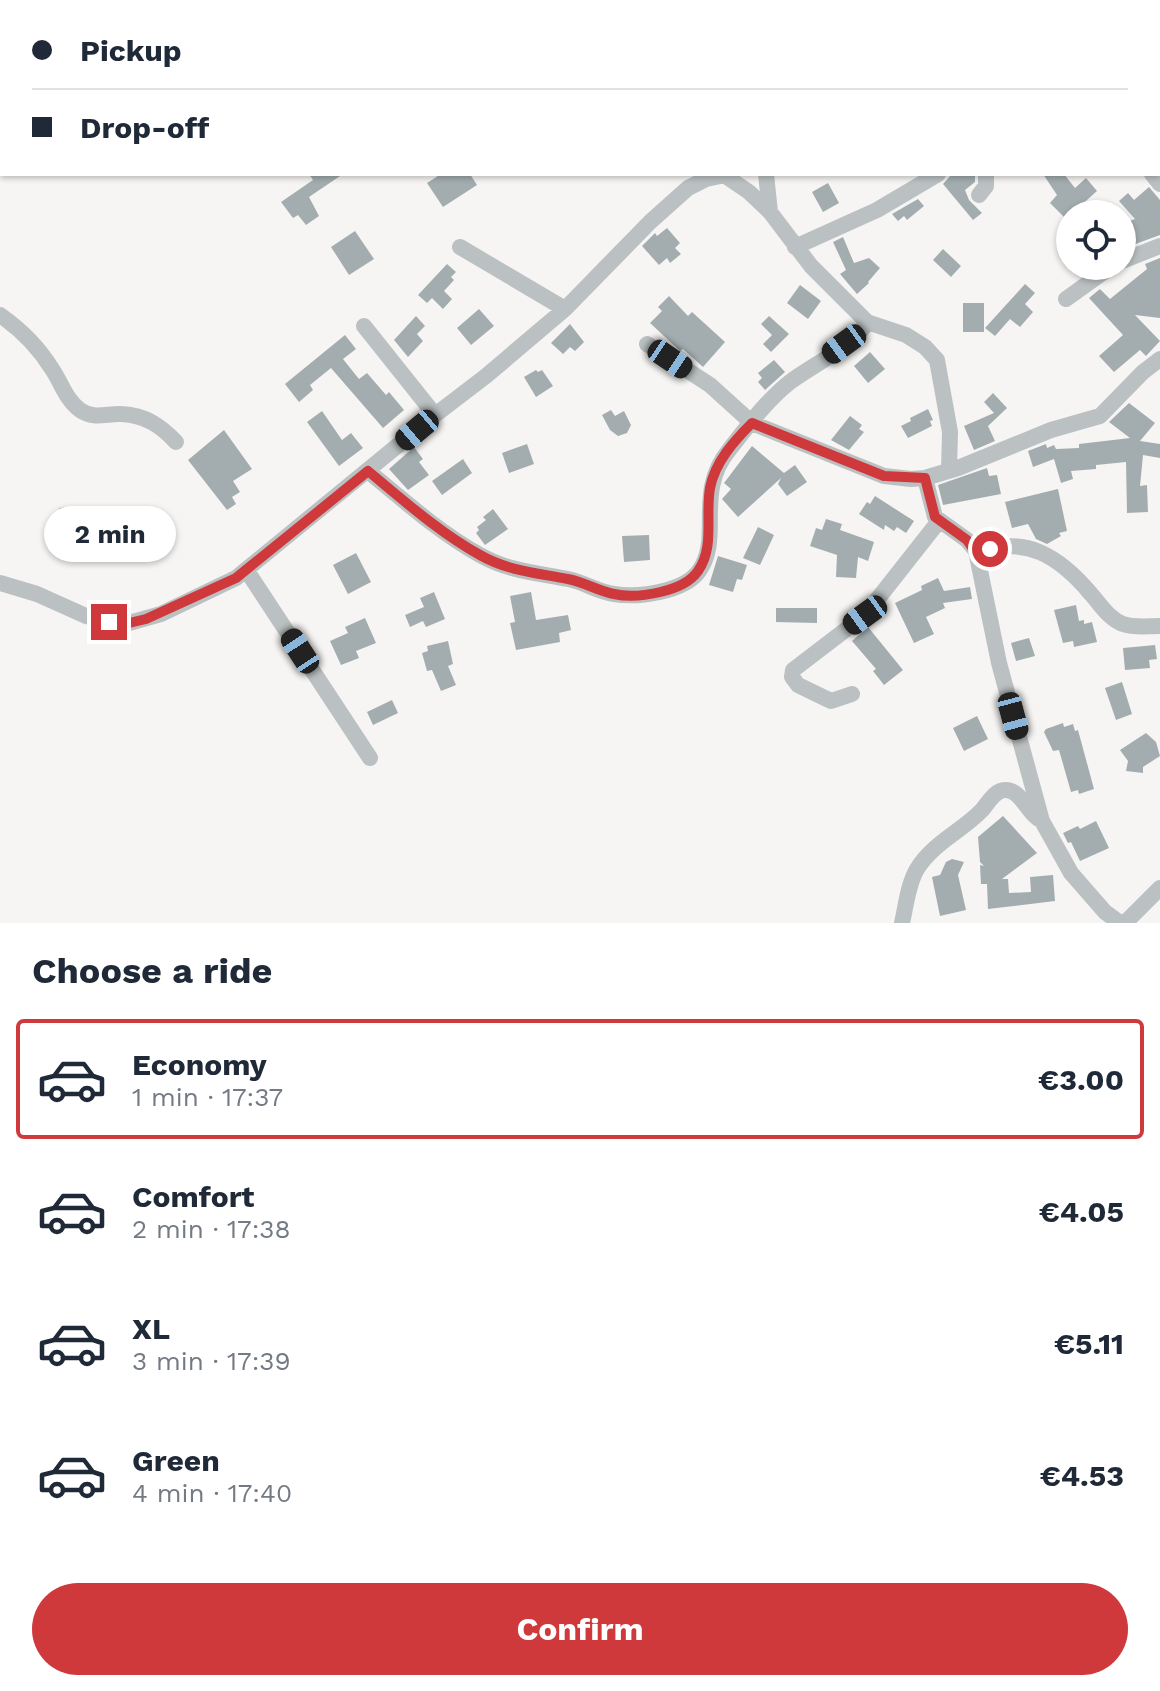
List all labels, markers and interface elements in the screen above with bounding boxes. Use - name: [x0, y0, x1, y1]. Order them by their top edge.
- text: Pickup: [80, 33, 182, 68]
- text: Drop-off: [80, 110, 209, 145]
- map controls: [1056, 200, 1136, 280]
- button: locate: [1056, 200, 1136, 280]
- car: [818, 320, 870, 368]
- car: [643, 336, 697, 382]
- car: [391, 405, 443, 455]
- callout: 2 min: [43, 506, 175, 562]
- text: 2 min: [74, 519, 146, 549]
- route start: [972, 531, 1008, 567]
- car: [839, 591, 891, 639]
- route end: [91, 604, 127, 640]
- car: [277, 624, 323, 678]
- car: [995, 690, 1031, 742]
- text: Choose a ride: [32, 950, 272, 992]
- icon: car: [36, 1043, 108, 1115]
- text: Economy: [132, 1047, 267, 1082]
- text: €3.00: [1038, 1062, 1124, 1097]
- text: 1 min · 17:37: [132, 1082, 283, 1112]
- icon: car: [36, 1175, 108, 1247]
- text: Comfort: [132, 1179, 254, 1214]
- text: €4.05: [1039, 1194, 1124, 1229]
- text: 2 min · 17:38: [132, 1214, 291, 1244]
- icon: car: [36, 1307, 108, 1379]
- text: XL: [132, 1311, 170, 1346]
- text: €5.11: [1054, 1326, 1124, 1361]
- text: 3 min · 17:39: [132, 1346, 291, 1376]
- icon: car: [36, 1439, 108, 1511]
- text: Green: [132, 1443, 220, 1478]
- text: €4.53: [1040, 1458, 1124, 1493]
- text: 4 min · 17:40: [132, 1478, 292, 1508]
- button: Confirm: [32, 1583, 1128, 1675]

